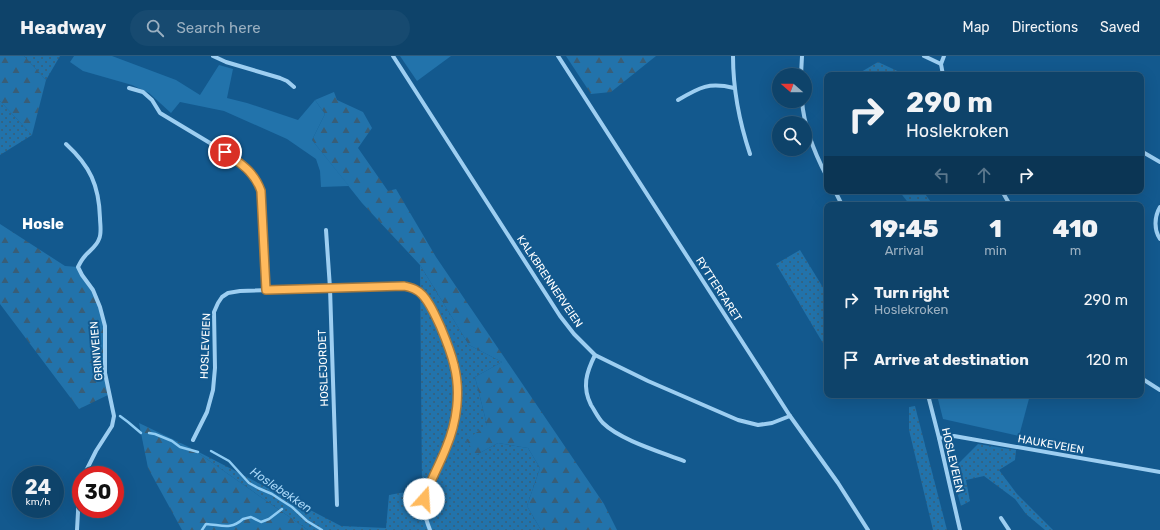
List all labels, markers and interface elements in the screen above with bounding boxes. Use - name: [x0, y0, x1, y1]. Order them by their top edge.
- search box: [130, 10, 410, 46]
- text: Headway: [20, 16, 106, 39]
- icon: search: [144, 17, 166, 39]
- text: Search here: [176, 19, 261, 37]
- text: Map: [963, 19, 990, 36]
- text: Directions: [1012, 19, 1078, 36]
- text: Saved: [1100, 19, 1140, 36]
- north arrow: [772, 68, 812, 108]
- map controls: [772, 68, 812, 156]
- text: 290 m: [906, 86, 993, 119]
- icon: right: [840, 88, 892, 140]
- button: search: [772, 116, 812, 156]
- text: Hoslekroken: [906, 120, 1009, 142]
- pin: [208, 135, 242, 169]
- icon: arrive: [214, 141, 236, 163]
- icon: left: [931, 164, 953, 186]
- icon: ahead: [973, 164, 995, 186]
- icon: right: [1015, 164, 1037, 186]
- district label: Hosle: [22, 215, 64, 233]
- text: 19:45: [870, 215, 939, 243]
- text: 1: [989, 215, 1002, 243]
- text: 410: [1053, 215, 1098, 243]
- street label: KALKBRENNERVEIEN: [514, 233, 585, 330]
- text: Arrival: [885, 243, 924, 258]
- text: min: [984, 243, 1007, 258]
- text: m: [1070, 243, 1081, 258]
- street label: RYTTERFARET: [693, 255, 745, 324]
- text: Turn right: [874, 284, 949, 302]
- icon: right: [840, 289, 862, 311]
- text: 290 m: [1084, 291, 1128, 309]
- text: Hoslekroken: [874, 302, 948, 317]
- street label: HOSLEVEIEN: [198, 313, 213, 379]
- street label: GRINIVEIEN: [87, 321, 106, 381]
- street label: HOSLEJORDET: [316, 329, 331, 407]
- icon: arrive: [840, 349, 862, 371]
- text: Arrive at destination: [874, 351, 1029, 369]
- text: 120 m: [1086, 351, 1128, 369]
- street label: HOSLEVEIEN: [939, 426, 966, 494]
- street label: HAUKEVEIEN: [1017, 432, 1085, 457]
- water label: Hoslebekken: [248, 464, 314, 516]
- speed limit sign: 30: [72, 466, 124, 518]
- text: 24: [25, 475, 51, 499]
- position arrow: [403, 478, 445, 520]
- text: km/h: [26, 496, 50, 508]

